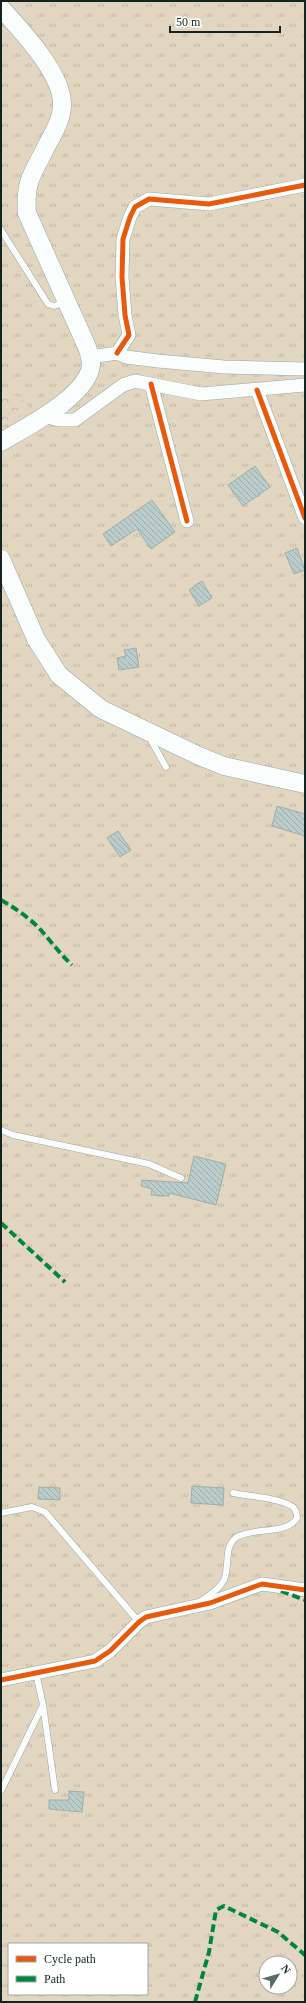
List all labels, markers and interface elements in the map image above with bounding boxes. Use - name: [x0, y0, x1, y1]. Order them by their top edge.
- scale bar: [170, 8, 280, 34]
- text: 50 m: [176, 15, 201, 29]
- legend: [8, 1943, 148, 1995]
- text: Cycle path: [44, 1952, 96, 1966]
- north arrow: [258, 1955, 298, 1995]
- text: N: [279, 1962, 293, 1976]
- text: Path: [44, 1972, 65, 1986]

